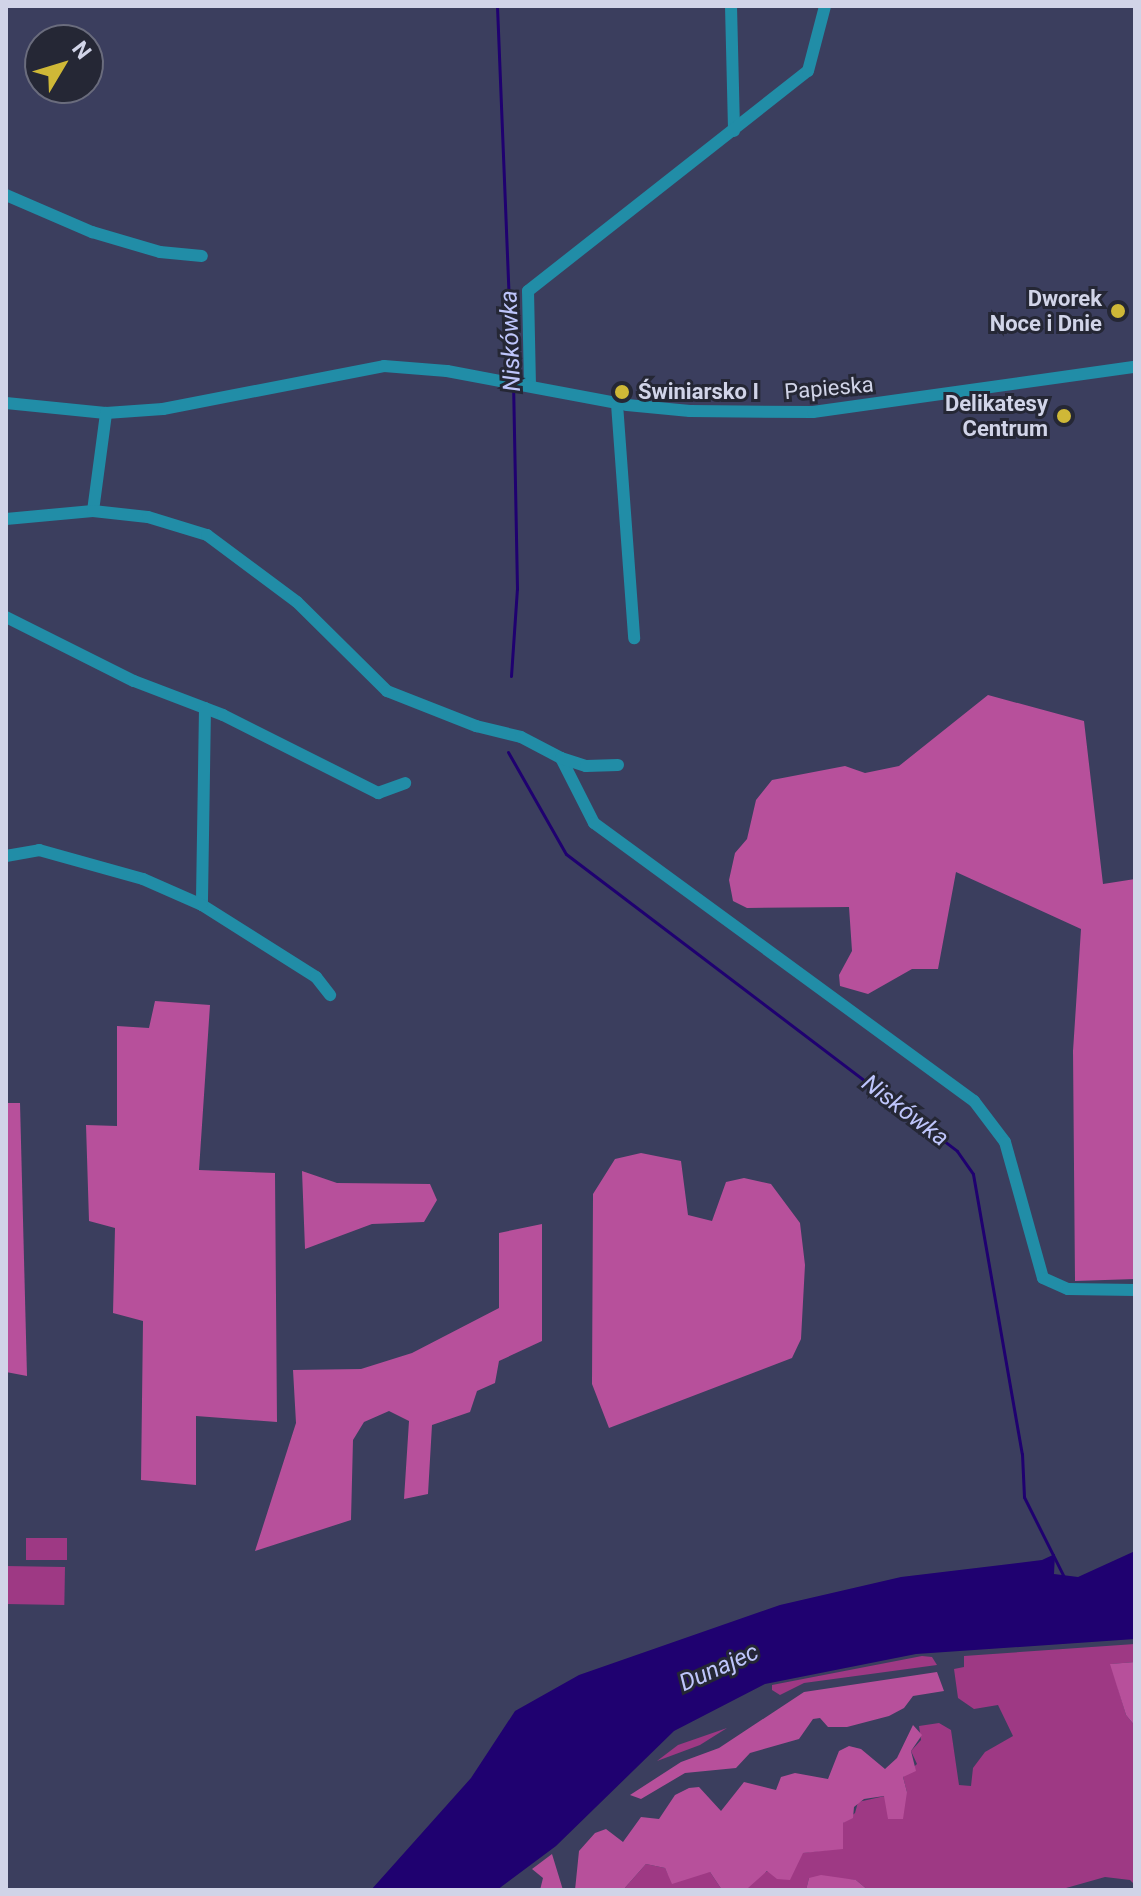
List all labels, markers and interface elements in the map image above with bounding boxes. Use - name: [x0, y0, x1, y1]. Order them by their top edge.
- north arrow: [24, 24, 104, 104]
- text: N: [67, 36, 96, 64]
- place label: Dworek Noce i Dnie: [990, 285, 1102, 336]
- water label: Niskówka: [495, 290, 527, 392]
- marker: Dworek Noce i Dnie: [1109, 302, 1127, 320]
- street label: Papieska: [783, 371, 875, 405]
- place label: Świniarsko I: [638, 379, 759, 405]
- marker: Świniarsko I: [613, 383, 631, 401]
- place label: Delikatesy Centrum: [945, 390, 1048, 442]
- marker: Delikatesy Centrum: [1055, 407, 1073, 425]
- water label: Niskówka: [856, 1069, 954, 1153]
- water label: Dunajec: [675, 1638, 763, 1698]

